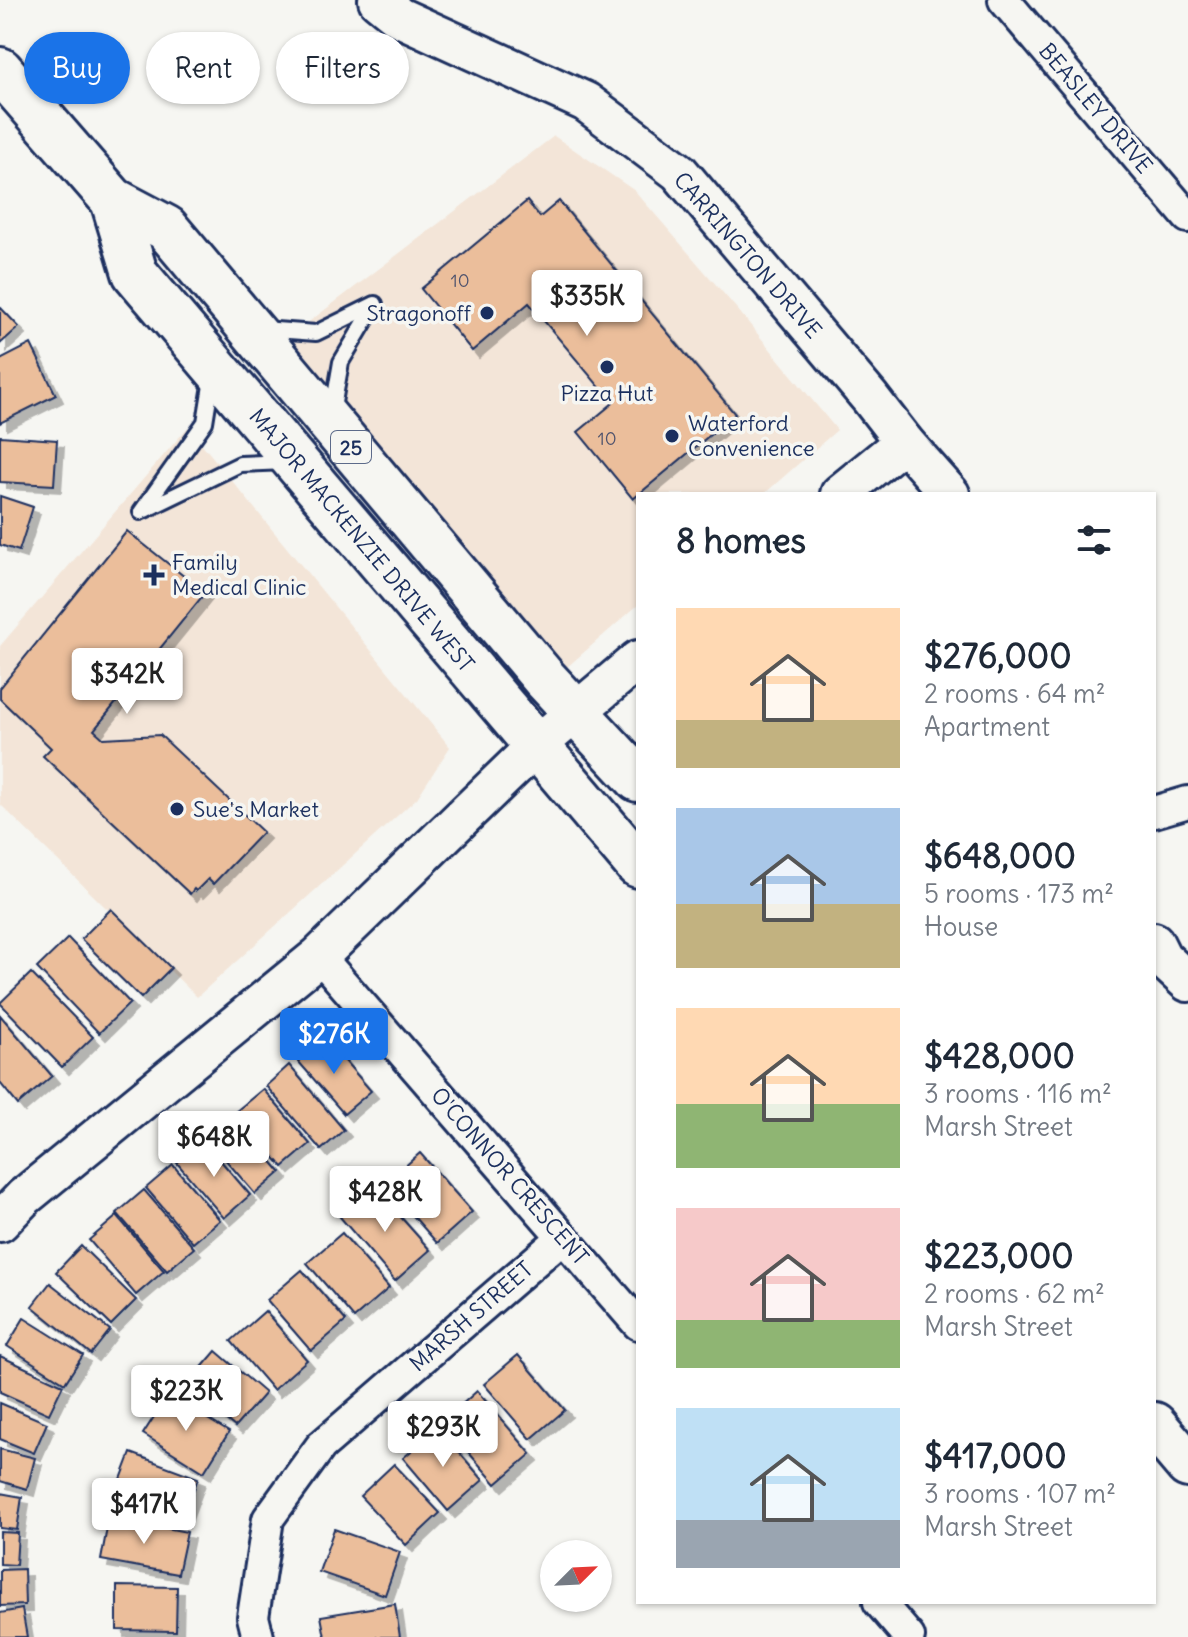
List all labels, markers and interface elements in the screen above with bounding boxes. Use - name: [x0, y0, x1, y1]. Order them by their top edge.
- chip: Buy: [24, 32, 130, 104]
- chip: Rent: [146, 32, 260, 104]
- chip: Filters: [276, 32, 409, 104]
- street label: BEASLEY DRIVE: [1033, 37, 1159, 179]
- street label: CARRINGTON DRIVE: [668, 166, 828, 344]
- house number: 10: [451, 269, 470, 292]
- pin: $335K: [531, 270, 643, 338]
- text: $335K: [550, 279, 624, 312]
- place label: Stragonoff: [367, 299, 472, 327]
- marker: Stragonoff: [478, 304, 496, 322]
- marker: Pizza Hut: [598, 358, 616, 376]
- place label: Pizza Hut: [561, 379, 653, 407]
- street label: MAJOR MACKENZIE DRIVE WEST: [243, 403, 481, 677]
- place label: Waterford Convenience: [688, 409, 815, 462]
- house number: 10: [598, 427, 617, 450]
- marker: Waterford Convenience: [663, 427, 681, 445]
- road number: 25: [331, 431, 371, 463]
- icon: filters: [1072, 518, 1116, 562]
- text: 8 homes: [676, 519, 806, 562]
- place label: Family Medical Clinic: [172, 548, 306, 601]
- marker: Family Medical Clinic: [143, 564, 165, 586]
- text: $276,000: [924, 634, 1072, 677]
- icon: home: [740, 640, 836, 736]
- pin: $342K: [71, 648, 183, 716]
- text: $342K: [90, 657, 164, 690]
- text: 2 rooms · 64 m²: [924, 677, 1106, 710]
- text: Apartment: [924, 710, 1050, 743]
- place label: Sue's Market: [193, 795, 319, 823]
- marker: Sue's Market: [168, 800, 186, 818]
- text: $648,000: [924, 834, 1076, 877]
- icon: home: [740, 840, 836, 936]
- text: 5 rooms · 173 m²: [924, 877, 1114, 910]
- text: House: [924, 910, 998, 943]
- pin: $276K: [278, 1008, 390, 1076]
- text: $276K: [298, 1017, 370, 1050]
- text: $428,000: [924, 1034, 1075, 1077]
- icon: home: [740, 1040, 836, 1136]
- text: 3 rooms · 116 m²: [924, 1077, 1112, 1110]
- street label: O'CONNOR CRESCENT: [425, 1081, 595, 1271]
- text: Marsh Street: [924, 1110, 1073, 1143]
- pin: $648K: [158, 1111, 270, 1179]
- text: $648K: [176, 1120, 252, 1153]
- pin: $428K: [329, 1166, 441, 1234]
- text: $428K: [348, 1175, 422, 1208]
- text: $223,000: [924, 1234, 1074, 1277]
- icon: home: [740, 1240, 836, 1336]
- street label: MARSH STREET: [404, 1255, 538, 1377]
- text: 2 rooms · 62 m²: [924, 1277, 1105, 1310]
- text: Marsh Street: [924, 1310, 1073, 1343]
- pin: $223K: [130, 1365, 242, 1433]
- text: $223K: [149, 1374, 223, 1407]
- pin: $293K: [387, 1401, 499, 1469]
- text: $293K: [406, 1410, 480, 1443]
- text: $417,000: [924, 1434, 1067, 1477]
- icon: home: [740, 1440, 836, 1536]
- text: 3 rooms · 107 m²: [924, 1477, 1116, 1510]
- pin: $417K: [88, 1478, 200, 1546]
- text: $417K: [110, 1487, 178, 1520]
- text: Marsh Street: [924, 1510, 1073, 1543]
- north arrow: [540, 1540, 612, 1612]
- map controls: [540, 1540, 612, 1612]

